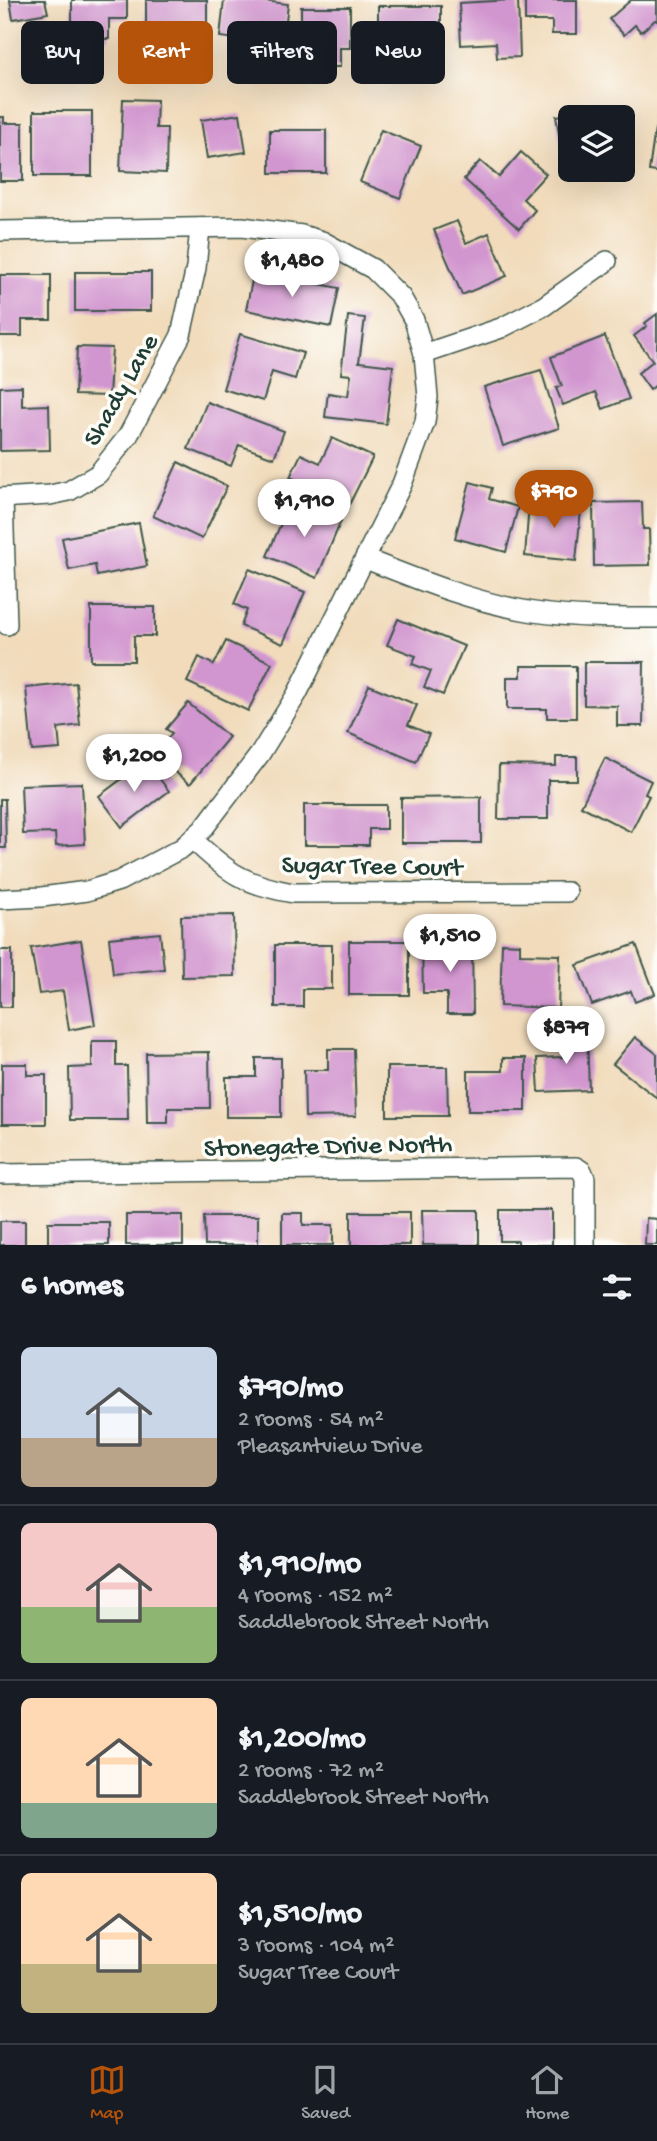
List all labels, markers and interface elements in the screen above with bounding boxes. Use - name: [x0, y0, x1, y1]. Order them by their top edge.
- chip: Buy: [21, 21, 104, 84]
- chip: Rent: [118, 21, 213, 84]
- chip: Filters: [227, 21, 337, 84]
- chip: New: [351, 21, 445, 84]
- map controls: [558, 105, 635, 182]
- button: layers: [558, 105, 635, 182]
- pin: $1,480: [235, 240, 349, 299]
- text: $1,480: [260, 248, 324, 275]
- street label: Shady Lane: [78, 329, 168, 453]
- pin: $790: [513, 470, 595, 530]
- text: $790: [531, 479, 577, 506]
- pin: $1,910: [247, 480, 361, 539]
- text: $1,910: [274, 488, 334, 515]
- pin: $1,200: [77, 734, 191, 794]
- text: $1,200: [102, 743, 166, 770]
- street label: Sugar Tree Court: [281, 851, 465, 886]
- pin: $1,510: [393, 914, 507, 974]
- text: $1,510: [419, 923, 481, 950]
- pin: $879: [525, 1006, 607, 1066]
- text: $879: [543, 1015, 589, 1042]
- street label: Stonegate Drive North: [204, 1131, 453, 1166]
- icon: filters: [598, 1268, 636, 1306]
- text: 6 homes: [21, 1270, 123, 1305]
- text: $790/mo: [238, 1372, 343, 1407]
- icon: home: [77, 1375, 161, 1459]
- text: 2 rooms · 54 m²: [238, 1407, 384, 1434]
- text: Pleasantview Drive: [238, 1434, 422, 1461]
- text: $1,910/mo: [238, 1548, 361, 1583]
- icon: home: [77, 1551, 161, 1635]
- text: 4 rooms · 152 m²: [238, 1583, 393, 1610]
- text: Saddlebrook Street North: [238, 1610, 489, 1637]
- text: $1,200/mo: [238, 1723, 366, 1758]
- icon: home: [77, 1726, 161, 1810]
- text: 2 rooms · 72 m²: [238, 1758, 384, 1785]
- text: Saddlebrook Street North: [238, 1785, 489, 1812]
- text: $1,510/mo: [238, 1898, 362, 1933]
- icon: home: [77, 1901, 161, 1985]
- text: 3 rooms · 104 m²: [238, 1933, 394, 1960]
- text: Sugar Tree Court: [238, 1960, 398, 1987]
- tab: Map: [88, 2061, 126, 2126]
- tab: Saved: [301, 2061, 350, 2126]
- tab: Home: [525, 2061, 569, 2126]

